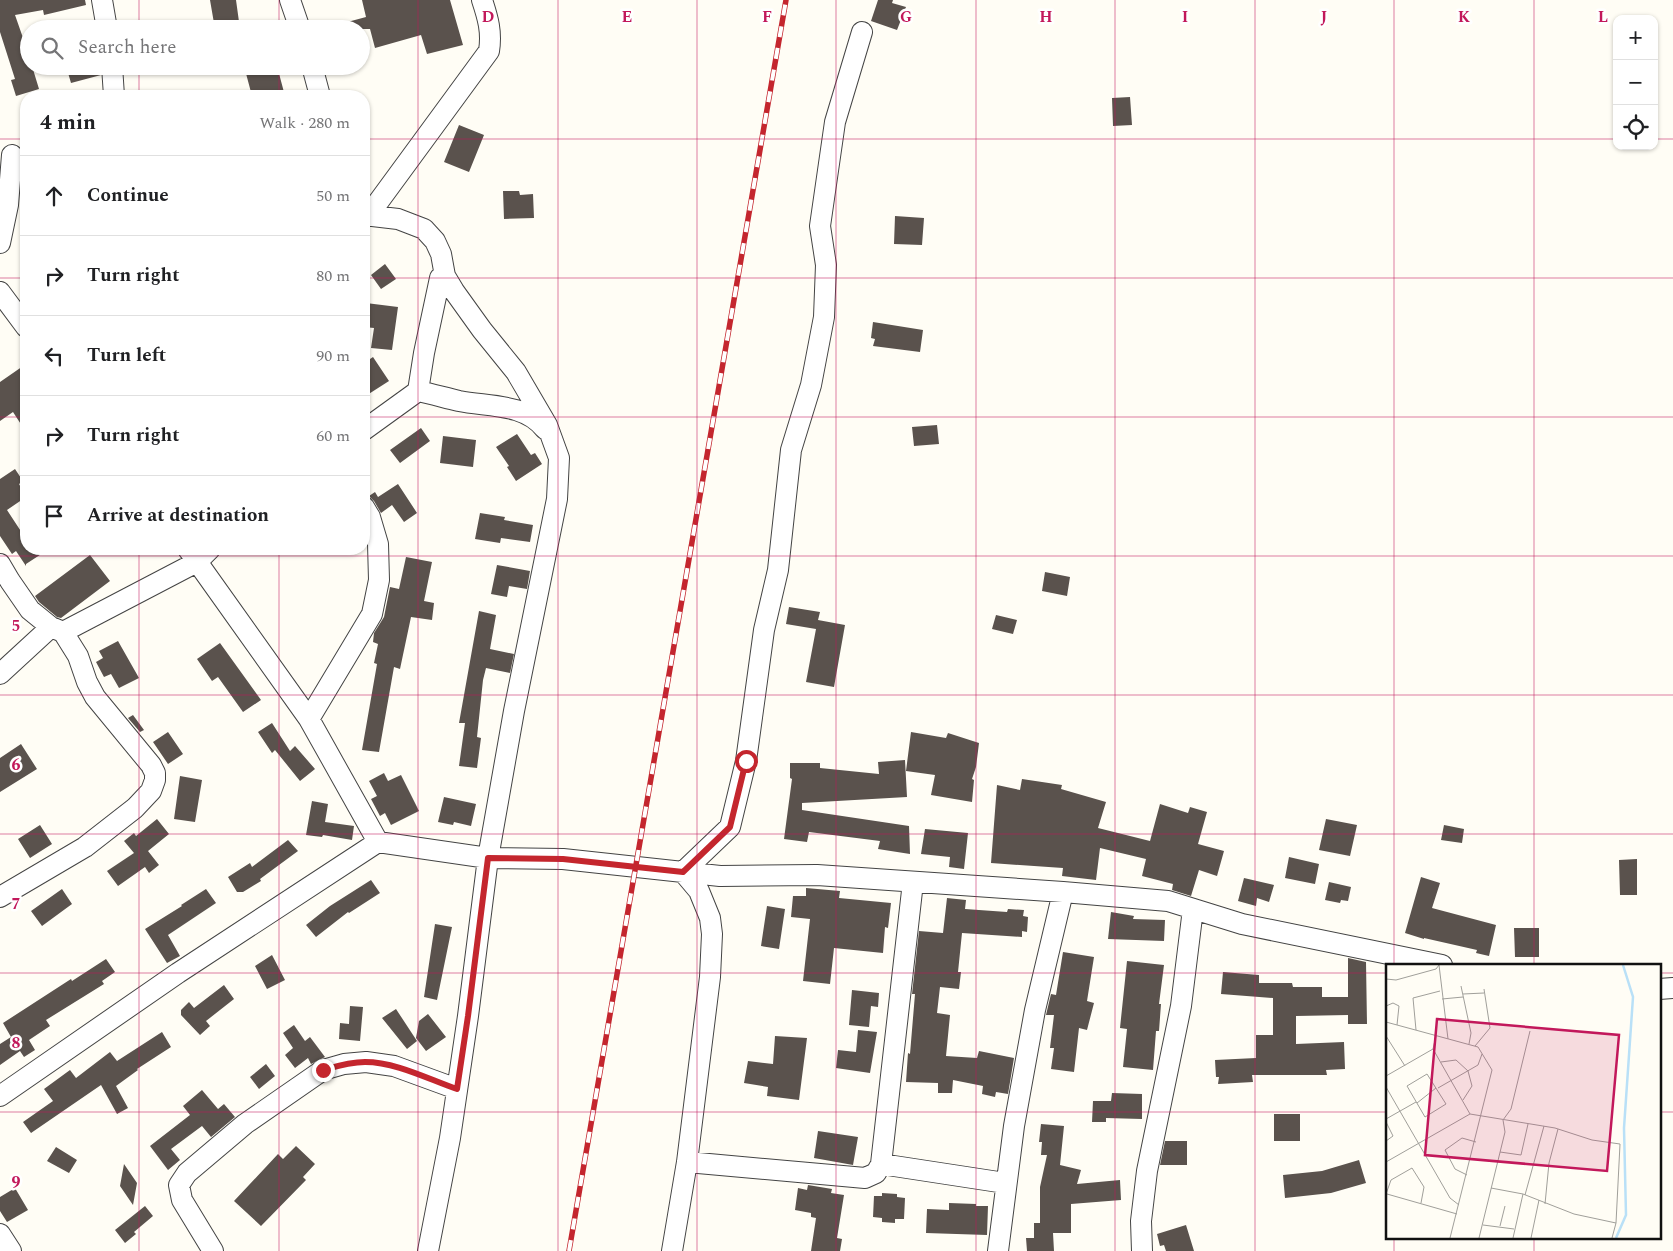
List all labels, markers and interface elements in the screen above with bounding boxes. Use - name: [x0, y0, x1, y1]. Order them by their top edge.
- text: D: [482, 5, 495, 29]
- text: E: [622, 5, 632, 29]
- text: F: [762, 5, 772, 29]
- text: G: [900, 5, 912, 29]
- text: H: [1039, 5, 1053, 29]
- text: I: [1182, 5, 1188, 29]
- text: J: [1321, 5, 1328, 29]
- text: K: [1458, 5, 1471, 29]
- text: L: [1598, 5, 1608, 29]
- map controls: [1613, 15, 1658, 150]
- button: +: [1613, 15, 1658, 60]
- search box: [20, 20, 370, 75]
- text: Search here: [78, 33, 177, 62]
- icon: search: [38, 34, 66, 62]
- button: −: [1613, 60, 1658, 105]
- button: locate: [1613, 105, 1658, 150]
- text: 4 min: [40, 107, 96, 139]
- text: Walk · 280 m: [259, 111, 350, 135]
- text: Continue: [87, 181, 169, 210]
- icon: ahead: [40, 182, 68, 210]
- text: 50 m: [316, 184, 350, 208]
- text: Turn right: [87, 261, 180, 290]
- icon: right: [40, 262, 68, 290]
- text: 80 m: [316, 264, 350, 288]
- text: Turn left: [87, 341, 166, 370]
- icon: left: [40, 342, 68, 370]
- text: 90 m: [316, 344, 350, 368]
- text: Turn right: [87, 421, 180, 450]
- icon: right: [40, 422, 68, 450]
- text: 60 m: [316, 424, 350, 448]
- text: Arrive at destination: [87, 501, 269, 530]
- icon: arrive: [40, 502, 68, 530]
- text: 5: [12, 614, 20, 638]
- route start: [735, 750, 758, 773]
- text: 6: [12, 753, 21, 777]
- text: 7: [12, 892, 21, 916]
- inset map: [1386, 964, 1660, 1238]
- text: 8: [12, 1031, 21, 1055]
- route end: [312, 1059, 335, 1082]
- text: 9: [12, 1170, 21, 1194]

